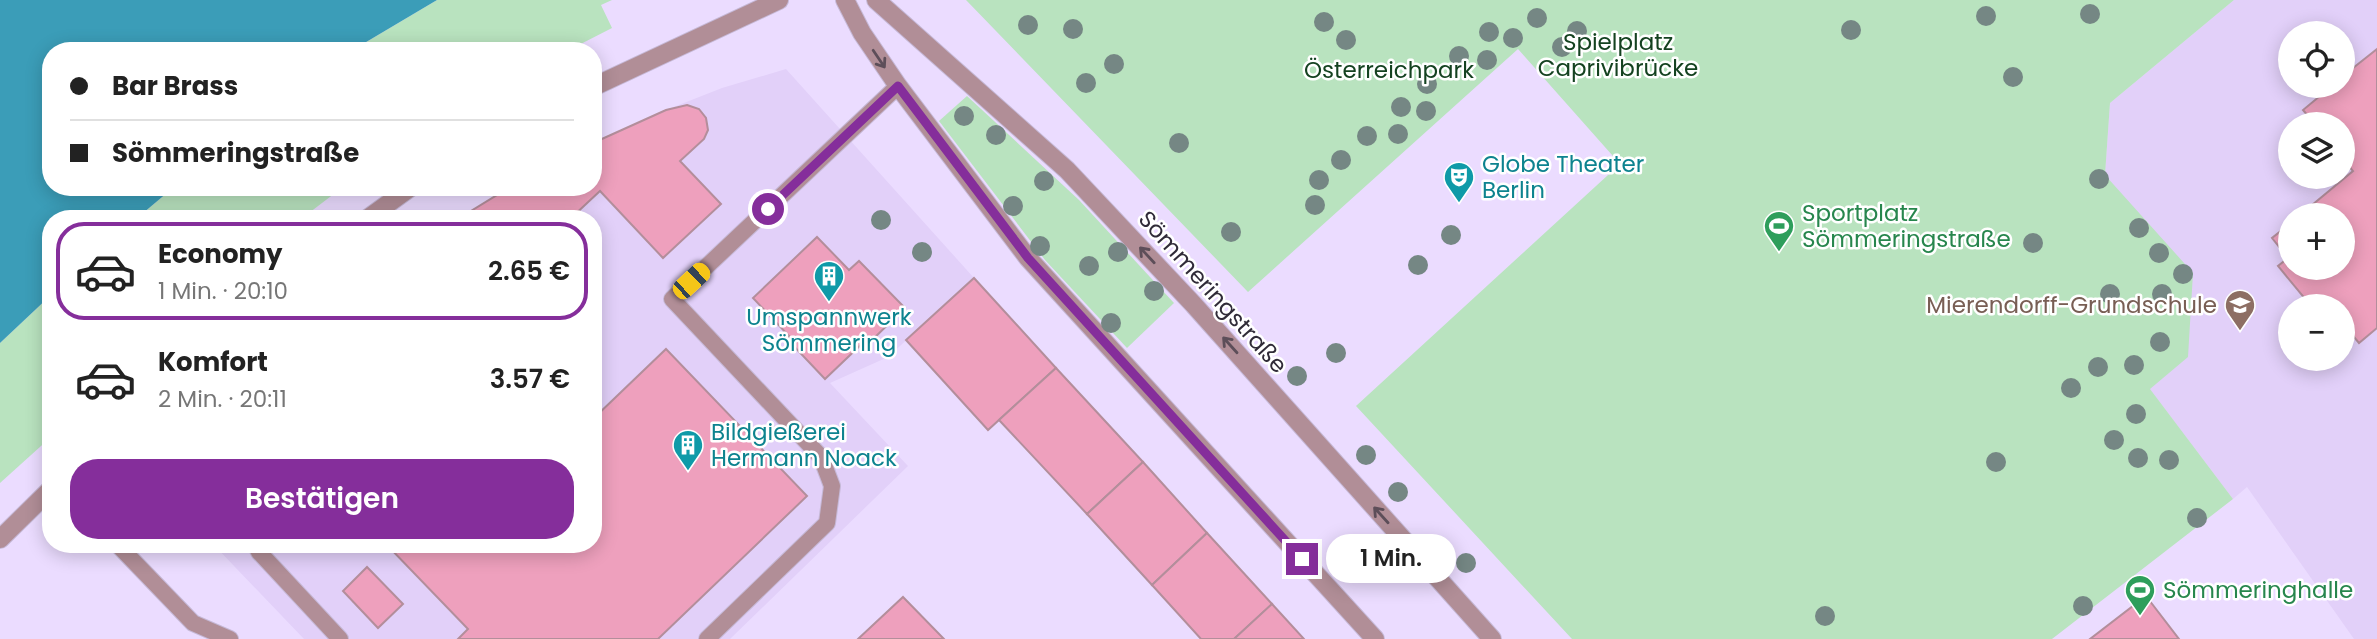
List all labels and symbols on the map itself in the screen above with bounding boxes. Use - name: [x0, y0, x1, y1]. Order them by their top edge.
- park label: Spielplatz Caprivibrücke: [1538, 26, 1698, 84]
- one-way arrow: [872, 49, 886, 68]
- park label: Österreichpark: [1304, 54, 1474, 86]
- place label: Globe Theater Berlin: [1482, 148, 1644, 206]
- theatre icon: Globe Theater Berlin: [1442, 160, 1476, 204]
- route start: [752, 193, 784, 225]
- place label: Sportplatz Sömmeringstraße: [1802, 197, 2011, 255]
- street label: Sömmeringstraße: [1131, 204, 1295, 380]
- sports icon: Sportplatz Sömmeringstraße: [1762, 209, 1796, 253]
- one-way arrow: [1139, 247, 1156, 265]
- car: [669, 259, 714, 303]
- building icon: Umspannwerk Sömmering: [812, 259, 846, 303]
- school or university icon: Mierendorff-Grundschule: [2223, 288, 2257, 332]
- place label: Mierendorff-Grundschule: [1926, 289, 2217, 321]
- place label: Umspannwerk Sömmering: [746, 301, 912, 359]
- one-way arrow: [1222, 337, 1238, 355]
- place label: Bildgießerei Hermann Noack: [711, 416, 897, 474]
- building icon: Bildgießerei Hermann Noack: [671, 428, 705, 472]
- one-way arrow: [1373, 506, 1389, 524]
- callout: 1 Min.: [1326, 534, 1456, 584]
- route end: [1286, 543, 1318, 575]
- sports icon: Sömmeringhalle: [2123, 573, 2157, 617]
- place label: Sömmeringhalle: [2163, 574, 2353, 606]

